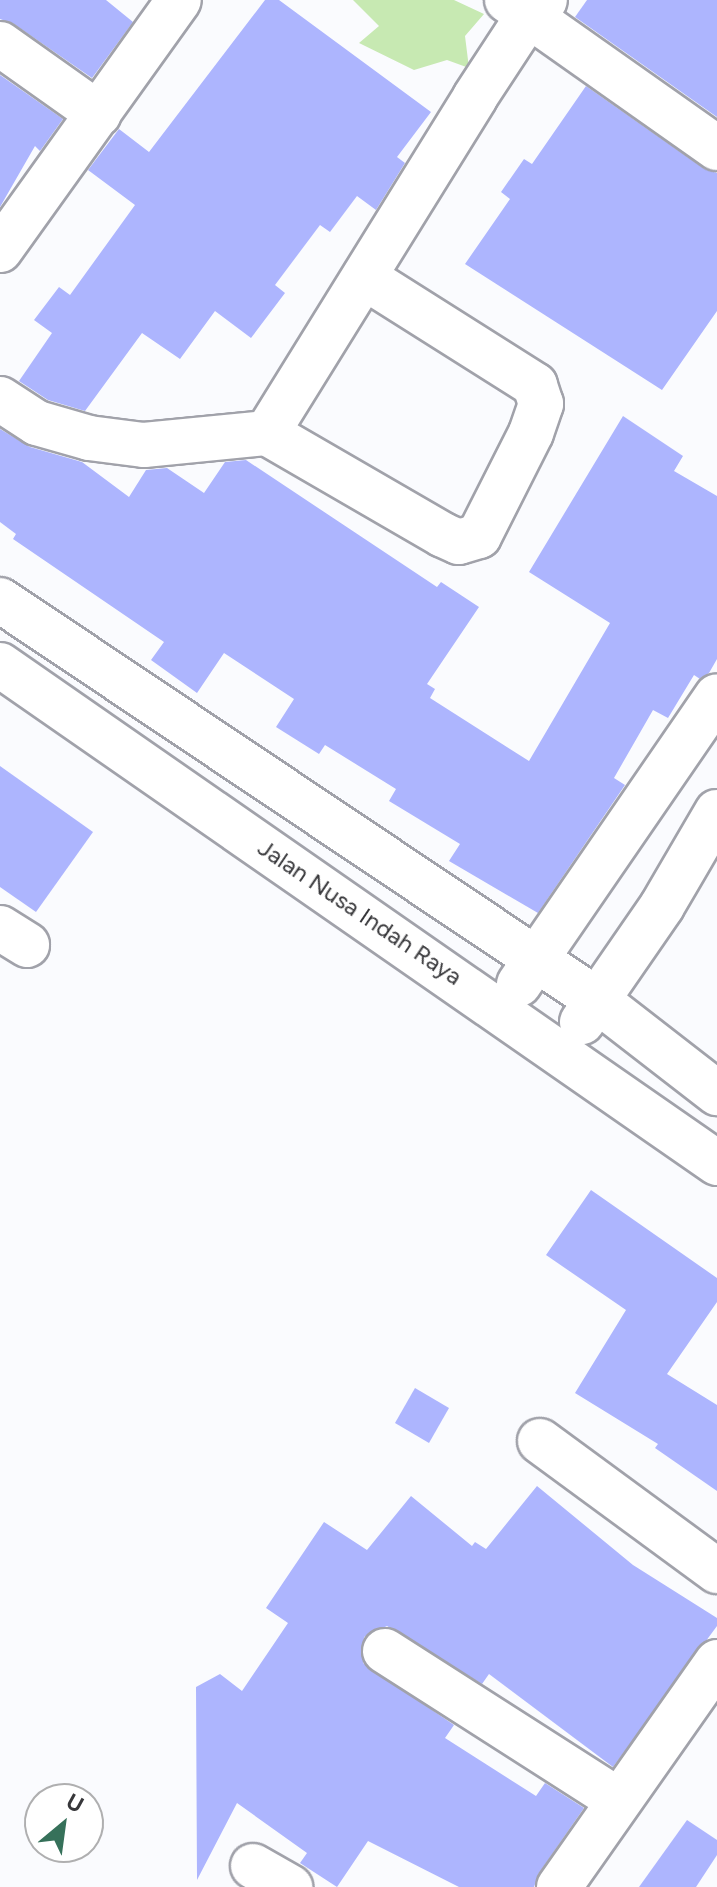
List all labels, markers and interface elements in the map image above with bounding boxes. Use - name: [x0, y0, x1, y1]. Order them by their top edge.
- street label: Jalan Nusa Indah Raya: [252, 833, 468, 991]
- north arrow: [24, 1783, 104, 1863]
- text: U: [62, 1788, 88, 1819]

